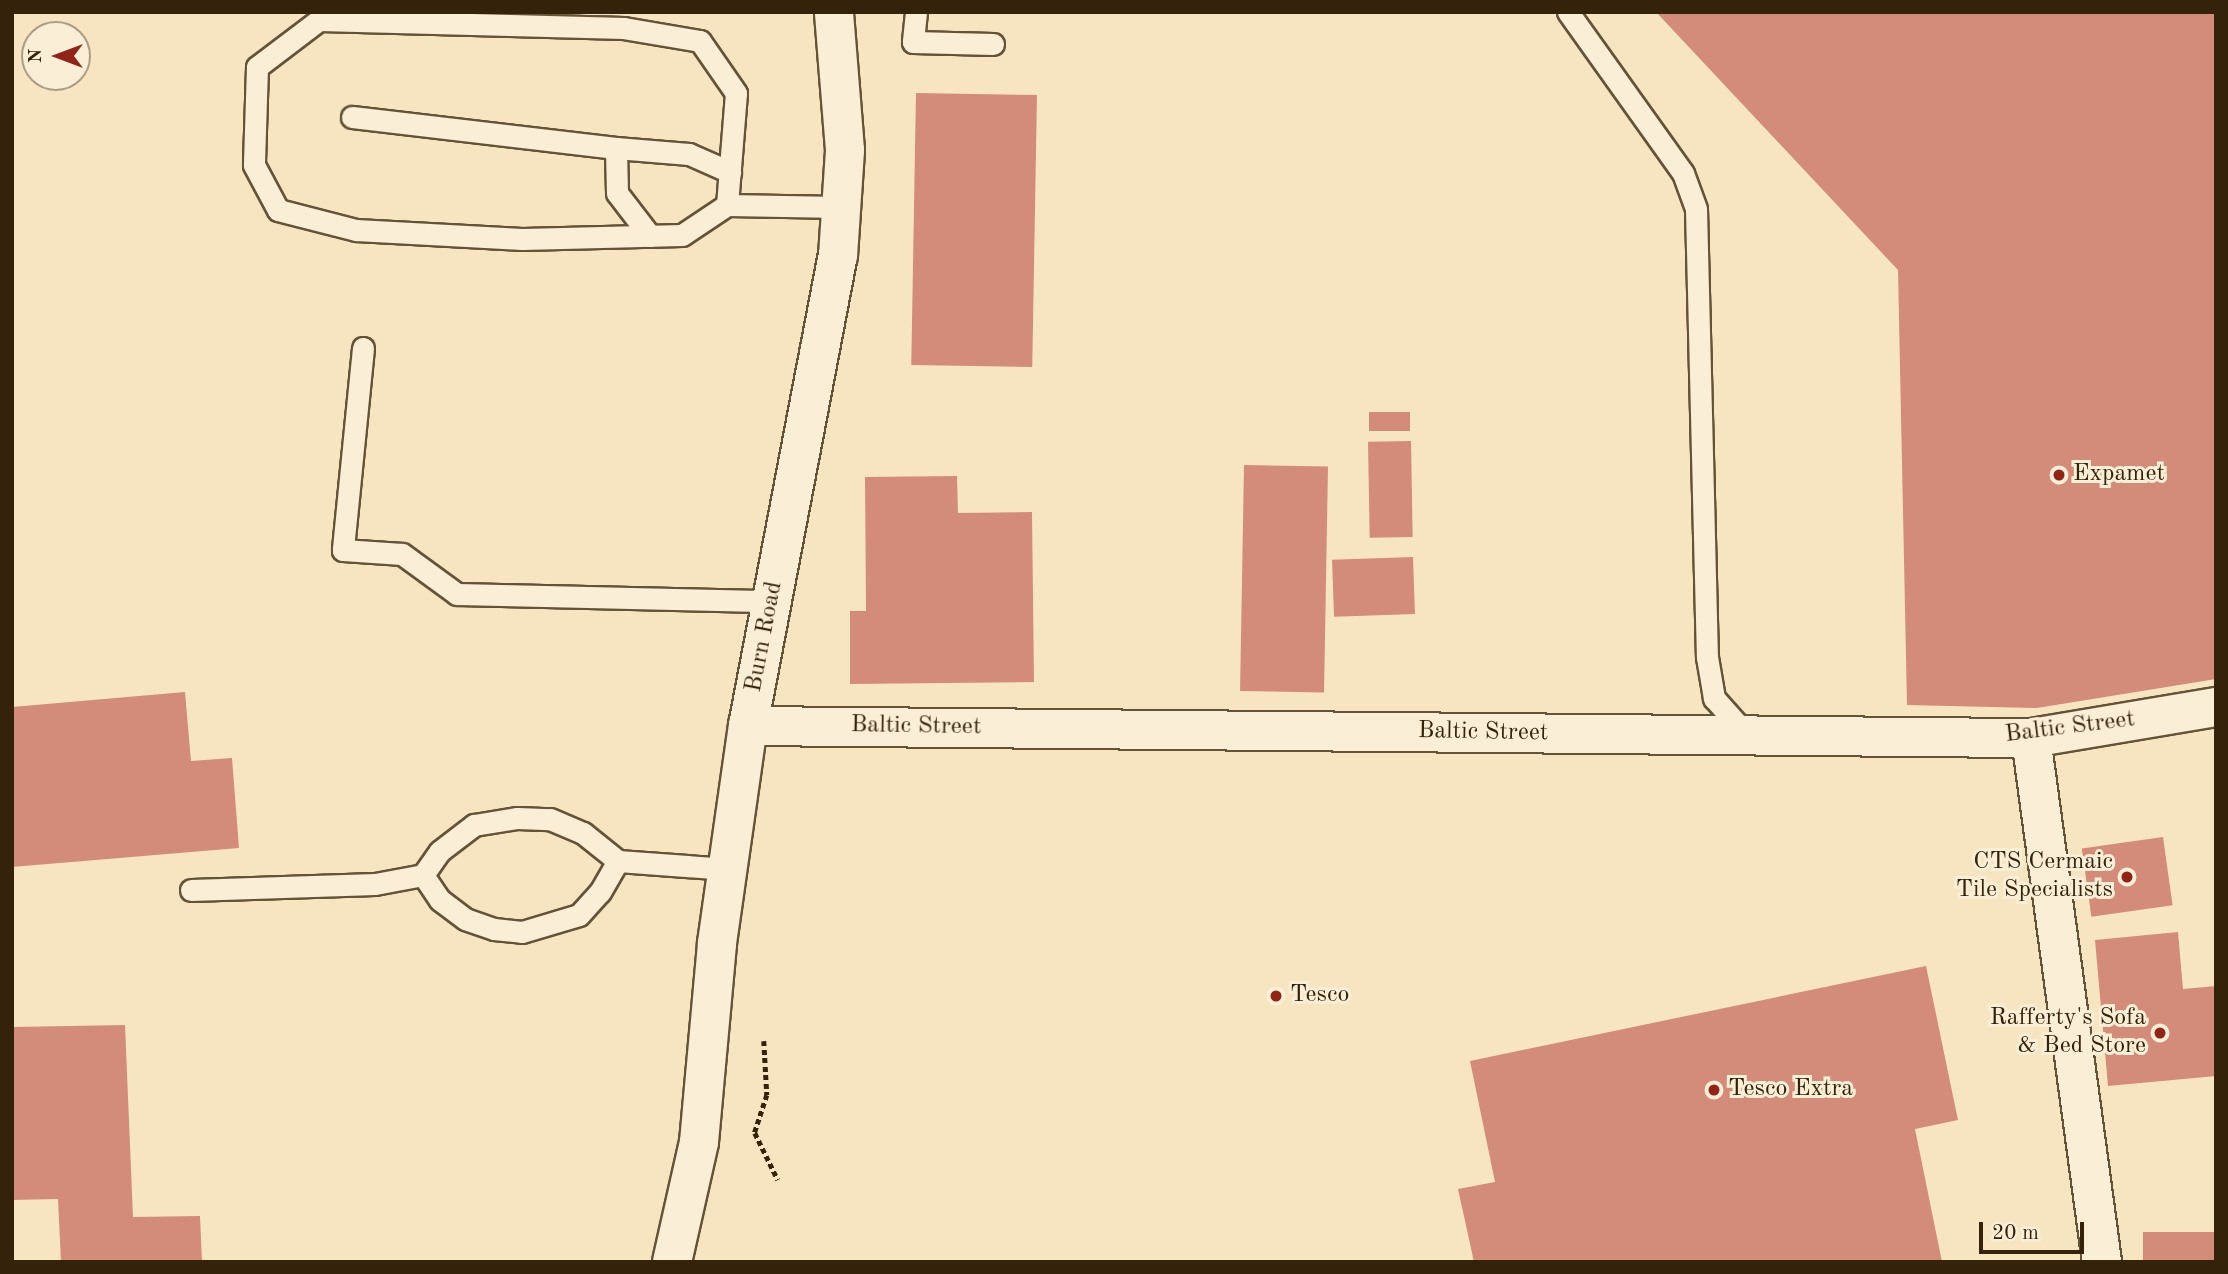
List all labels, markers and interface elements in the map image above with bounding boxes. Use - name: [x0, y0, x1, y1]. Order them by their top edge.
- north arrow: [21, 21, 91, 91]
- text: N: [27, 49, 46, 63]
- place label: Expamet: [2073, 461, 2165, 489]
- marker: Expamet: [2051, 467, 2067, 483]
- street label: Burn Road: [740, 579, 790, 695]
- street label: Baltic Street: [2003, 706, 2137, 750]
- street label: Baltic Street: [850, 711, 982, 743]
- street label: Baltic Street: [1417, 717, 1549, 749]
- place label: CTS Cermaic Tile Specialists: [1956, 849, 2113, 905]
- marker: CTS Cermaic Tile Specialists: [2119, 869, 2135, 885]
- place label: Tesco: [1290, 982, 1349, 1010]
- marker: Tesco: [1268, 988, 1284, 1004]
- place label: Rafferty's Sofa & Bed Store: [1990, 1005, 2146, 1061]
- marker: Rafferty's Sofa & Bed Store: [2152, 1025, 2168, 1041]
- place label: Tesco Extra: [1728, 1076, 1853, 1104]
- marker: Tesco Extra: [1706, 1082, 1722, 1098]
- scale bar: [1983, 1208, 2088, 1252]
- text: 20 m: [1992, 1223, 2039, 1244]

